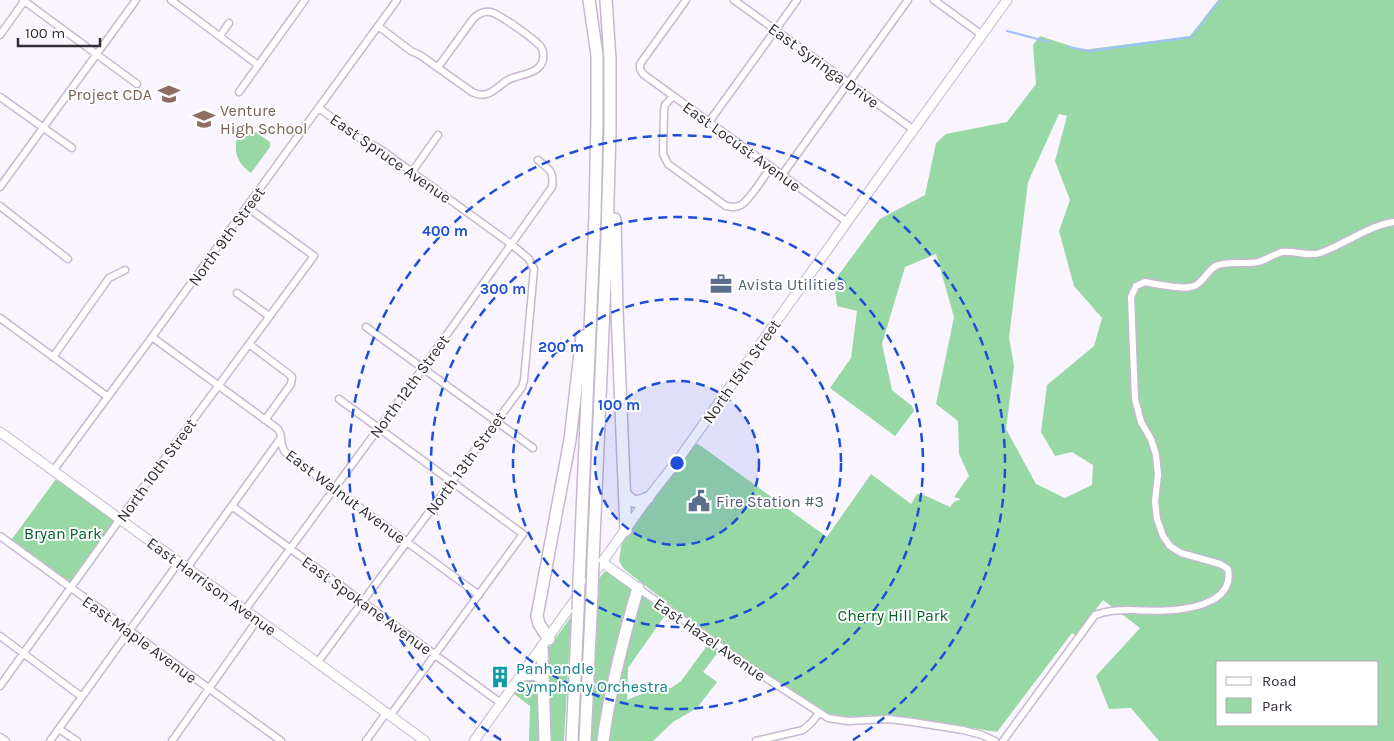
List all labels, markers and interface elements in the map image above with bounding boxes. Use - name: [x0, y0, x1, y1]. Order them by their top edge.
- scale bar: [18, 15, 100, 47]
- street label: East Syringa Drive: [765, 19, 883, 112]
- text: 100 m: [25, 24, 65, 42]
- school or university icon: Project CDA: [156, 81, 182, 107]
- place label: Project CDA: [68, 85, 152, 104]
- street label: East Locust Avenue: [679, 97, 804, 196]
- place label: Venture High School: [220, 101, 308, 138]
- school or university icon: Venture High School: [191, 106, 217, 132]
- street label: East Spruce Avenue: [327, 109, 455, 207]
- street label: North 9th Street: [184, 183, 269, 289]
- text: 400 m: [422, 222, 468, 240]
- office icon: Avista Utilities: [708, 271, 734, 297]
- place label: Avista Utilities: [738, 275, 845, 294]
- text: 300 m: [480, 280, 526, 298]
- street label: North 15th Street: [698, 316, 784, 427]
- street label: North 12th Street: [366, 331, 453, 442]
- text: 200 m: [538, 338, 584, 356]
- text: 100 m: [598, 396, 640, 414]
- street label: North 13th Street: [422, 408, 509, 519]
- street label: North 10th Street: [113, 415, 200, 526]
- street label: East Walnut Avenue: [282, 445, 409, 548]
- centre of rings: [668, 454, 686, 472]
- public building icon: Fire Station #3: [686, 488, 712, 514]
- place label: Fire Station #3: [716, 492, 824, 511]
- park label: Bryan Park: [24, 524, 102, 543]
- street label: East Harrison Avenue: [143, 533, 280, 640]
- street label: East Spokane Avenue: [298, 552, 435, 659]
- street label: East Maple Avenue: [79, 591, 201, 687]
- street label: East Hazel Avenue: [650, 594, 769, 685]
- park label: Cherry Hill Park: [837, 606, 949, 625]
- place label: Panhandle Symphony Orchestra: [516, 659, 668, 696]
- legend: [1216, 661, 1379, 726]
- building icon: Panhandle Symphony Orchestra: [487, 664, 513, 690]
- text: Road: [1262, 672, 1297, 690]
- text: Park: [1262, 697, 1292, 715]

